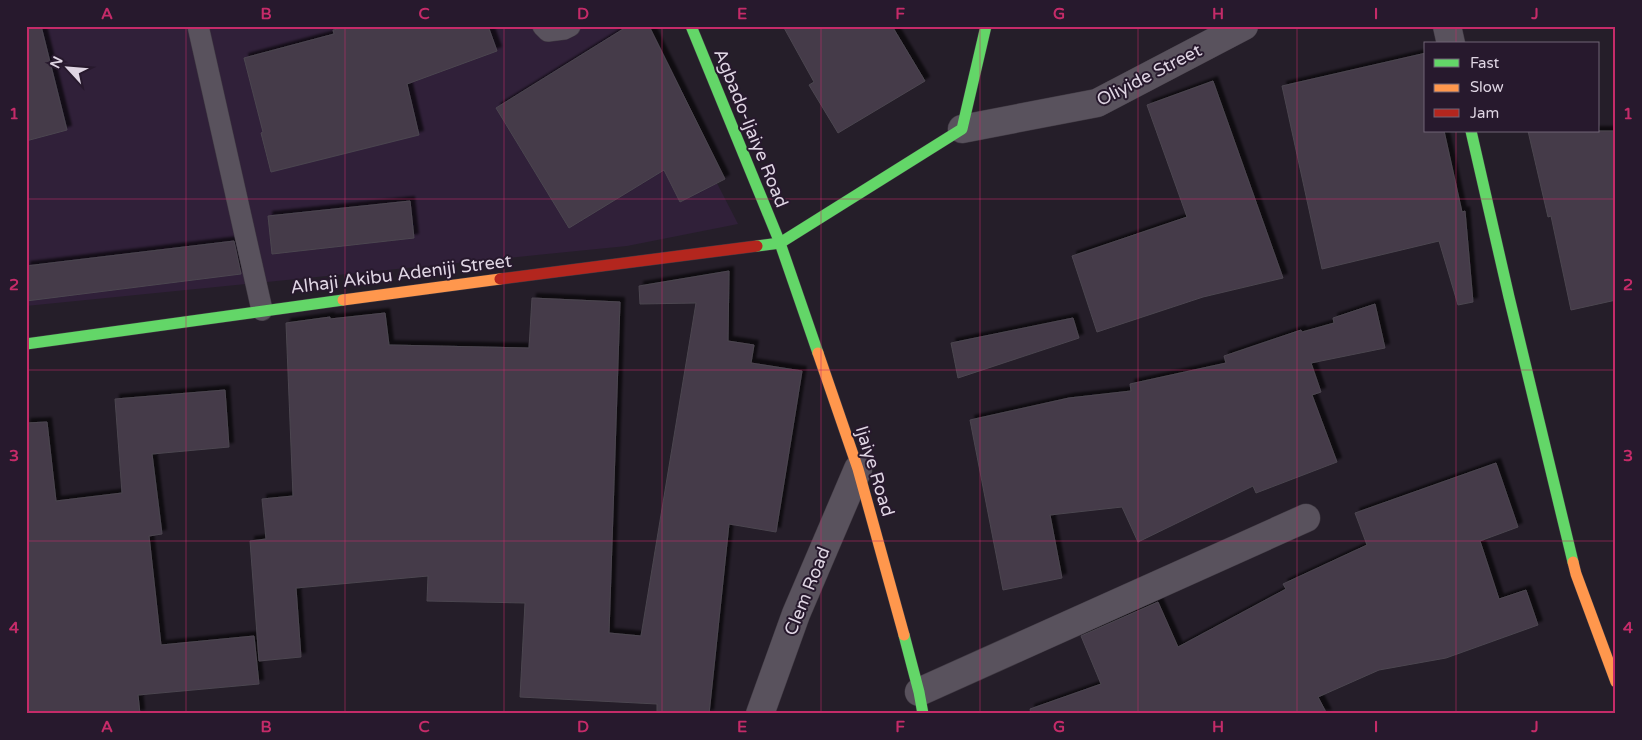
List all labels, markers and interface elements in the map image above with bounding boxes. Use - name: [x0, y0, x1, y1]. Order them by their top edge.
- text: A: [101, 4, 113, 24]
- text: B: [260, 4, 272, 24]
- text: C: [418, 4, 430, 24]
- text: D: [577, 4, 589, 24]
- text: E: [737, 4, 747, 24]
- text: F: [895, 4, 905, 24]
- text: G: [1053, 4, 1065, 24]
- text: H: [1212, 4, 1224, 24]
- text: I: [1374, 4, 1378, 24]
- text: J: [1530, 4, 1539, 24]
- street label: Oliyide Street: [1093, 39, 1205, 111]
- north arrow: [42, 42, 92, 92]
- legend: [1424, 42, 1600, 132]
- street label: Agbado-Ijaiye Road: [709, 45, 793, 211]
- text: N: [47, 54, 67, 71]
- text: Fast: [1470, 54, 1500, 72]
- text: Slow: [1470, 78, 1504, 96]
- text: 1: [9, 104, 19, 124]
- text: Jam: [1470, 104, 1499, 122]
- text: 1: [1623, 104, 1633, 124]
- street label: Alhaji Akibu Adeniji Street: [289, 250, 513, 298]
- text: 2: [9, 275, 19, 295]
- text: 2: [1623, 275, 1633, 295]
- street label: Ijaiye Road: [851, 423, 899, 519]
- text: 3: [9, 446, 19, 466]
- text: 3: [1623, 446, 1633, 466]
- street label: Clem Road: [779, 543, 835, 639]
- text: 4: [9, 618, 19, 638]
- text: 4: [1623, 618, 1633, 638]
- text: A: [101, 717, 113, 737]
- text: B: [260, 717, 272, 737]
- text: C: [418, 717, 430, 737]
- text: D: [577, 717, 589, 737]
- text: E: [737, 717, 747, 737]
- text: F: [895, 717, 905, 737]
- text: G: [1053, 717, 1065, 737]
- text: H: [1212, 717, 1224, 737]
- text: I: [1374, 717, 1378, 737]
- text: J: [1530, 717, 1539, 737]

